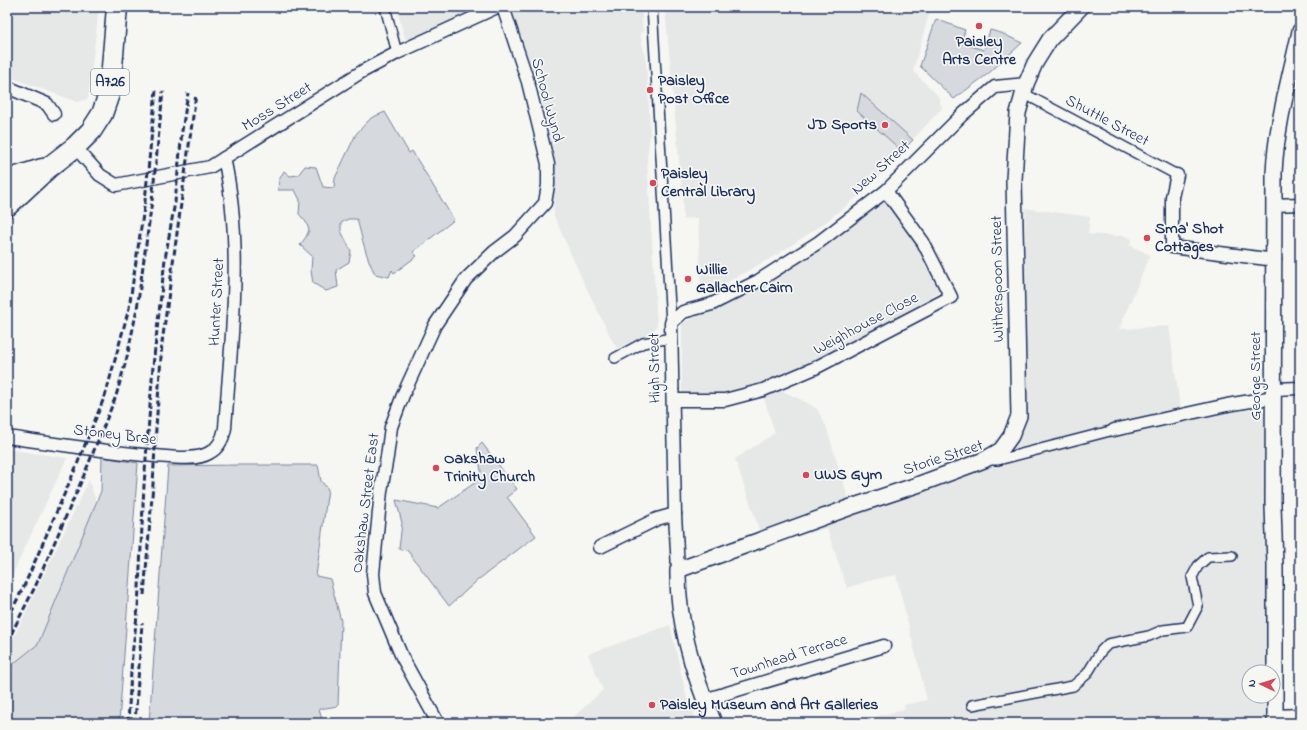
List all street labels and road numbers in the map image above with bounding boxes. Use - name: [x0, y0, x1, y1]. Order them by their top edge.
- street label: School Wynd: [524, 55, 570, 145]
- road number: A726: [91, 69, 129, 95]
- street label: Moss Street: [237, 76, 317, 138]
- street label: Shuttle Street: [1061, 89, 1154, 153]
- street label: New Street: [846, 134, 917, 201]
- street label: Witherspoon Street: [985, 215, 1011, 343]
- street label: Hunter Street: [203, 257, 231, 347]
- street label: Weighhouse Close: [809, 286, 924, 362]
- street label: George Street: [1244, 331, 1268, 421]
- street label: High Street: [642, 332, 668, 404]
- street label: Stoney Brae: [72, 418, 159, 452]
- street label: Oakshaw Street East: [345, 431, 387, 575]
- street label: Storie Street: [900, 434, 987, 482]
- street label: Townhead Terrace: [728, 628, 851, 686]

